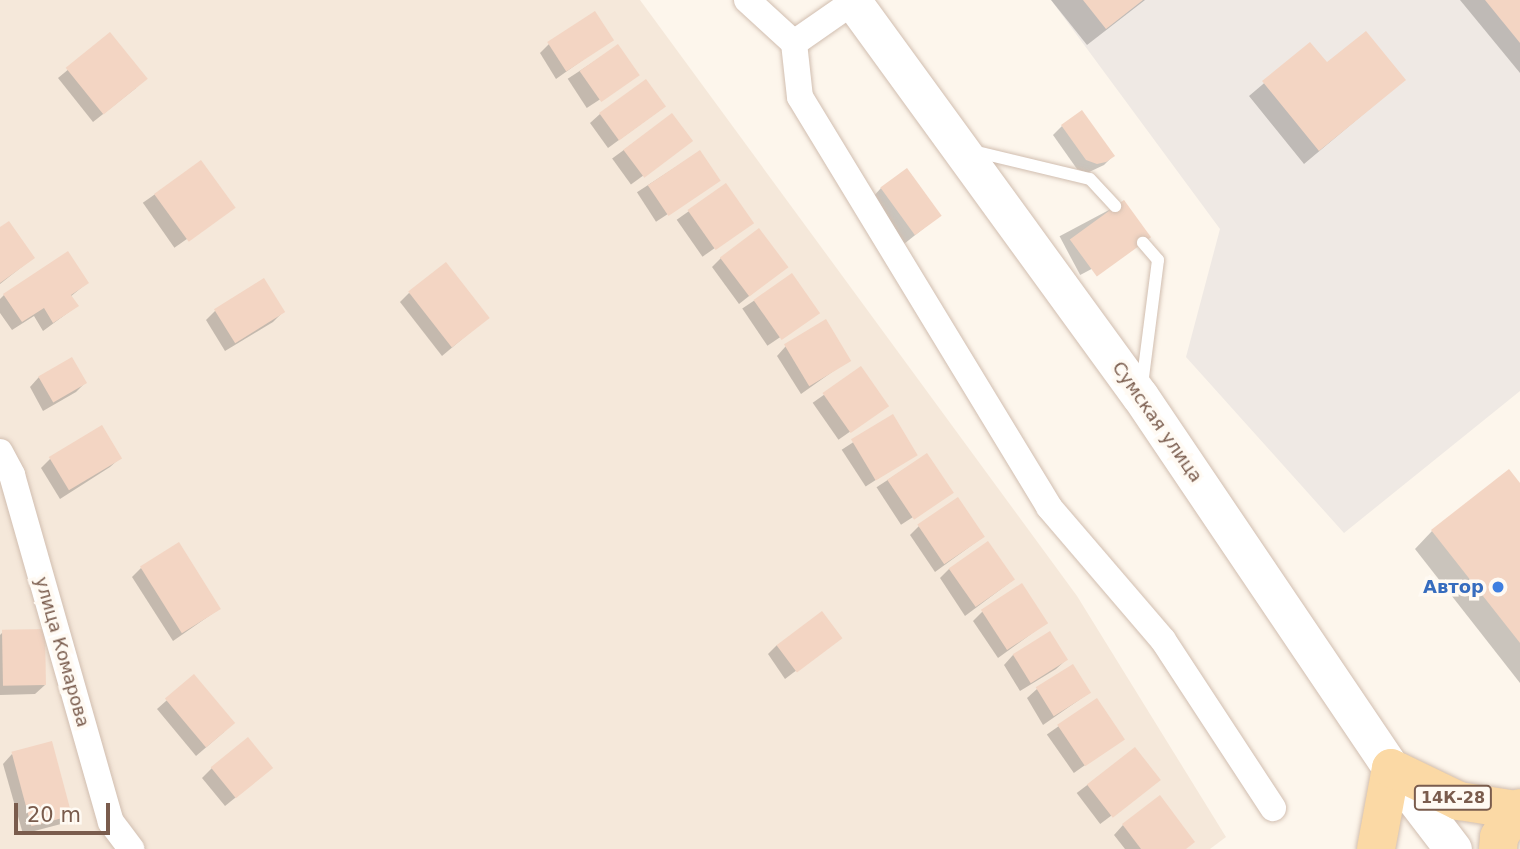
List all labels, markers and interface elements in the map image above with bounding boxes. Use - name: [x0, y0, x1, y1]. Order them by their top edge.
- street label: Сумская улица: [1107, 358, 1207, 486]
- street label: улица Комарова: [30, 574, 94, 730]
- place label: Автор: [1423, 576, 1484, 598]
- marker: Автор: [1490, 579, 1506, 595]
- road number: 14К-28: [1413, 786, 1493, 810]
- scale bar: [18, 790, 114, 834]
- text: 20 m: [27, 803, 81, 827]

